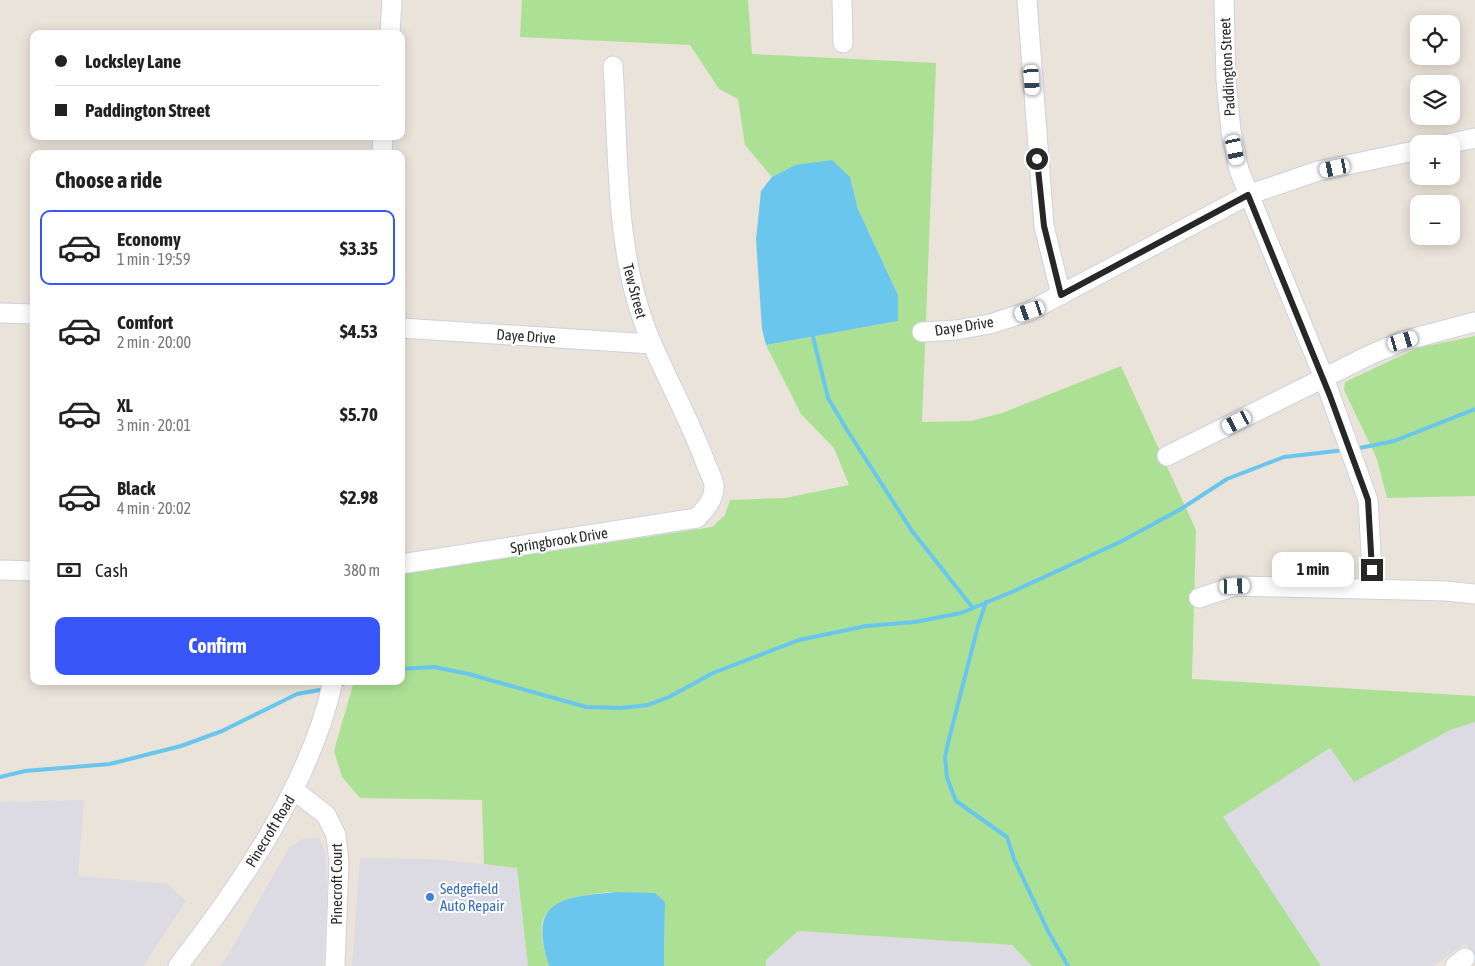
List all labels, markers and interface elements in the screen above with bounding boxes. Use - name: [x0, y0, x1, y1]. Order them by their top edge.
- map controls: [1410, 15, 1460, 245]
- button: locate: [1410, 15, 1460, 65]
- street label: Paddington Street: [1216, 17, 1238, 117]
- text: Locksley Lane: [85, 50, 181, 72]
- car: [1023, 65, 1040, 95]
- button: layers: [1410, 75, 1460, 125]
- text: Paddington Street: [85, 99, 210, 121]
- car: [1224, 134, 1245, 166]
- button: +: [1410, 135, 1460, 185]
- route start: [1026, 148, 1048, 170]
- car: [1318, 158, 1351, 178]
- text: Choose a ride: [55, 167, 162, 193]
- button: −: [1410, 195, 1460, 245]
- icon: car: [57, 225, 102, 270]
- text: Economy: [117, 228, 181, 250]
- text: $3.35: [340, 237, 378, 259]
- text: 1 min · 19:59: [117, 250, 190, 268]
- street label: Tew Street: [620, 262, 650, 320]
- car: [1013, 299, 1046, 323]
- icon: car: [57, 308, 102, 353]
- text: Comfort: [117, 311, 173, 333]
- street label: Daye Drive: [933, 313, 995, 339]
- text: $4.53: [340, 320, 378, 342]
- street label: Daye Drive: [496, 325, 556, 347]
- car: [1386, 330, 1419, 352]
- text: 2 min · 20:00: [117, 333, 191, 351]
- icon: car: [57, 391, 102, 436]
- text: XL: [117, 394, 133, 416]
- text: $5.70: [340, 403, 378, 425]
- car: [1220, 409, 1253, 435]
- text: 3 min · 20:01: [117, 416, 191, 434]
- icon: car: [57, 474, 102, 519]
- text: Black: [117, 477, 155, 499]
- text: $2.98: [340, 486, 378, 508]
- text: 4 min · 20:02: [117, 499, 191, 517]
- street label: Springbrook Drive: [509, 524, 609, 556]
- callout: 1 min: [1272, 552, 1354, 588]
- icon: cash: [55, 556, 83, 584]
- text: Cash: [95, 559, 128, 581]
- route end: [1361, 559, 1383, 581]
- text: 1 min: [1297, 560, 1329, 578]
- text: 380 m: [344, 561, 380, 579]
- car: [1219, 578, 1250, 594]
- button: Confirm: [55, 617, 380, 675]
- street label: Pinecroft Road: [242, 792, 298, 870]
- street label: Pinecroft Court: [328, 843, 345, 925]
- place label: Sedgefield Auto Repair: [440, 880, 505, 914]
- marker: Sedgefield Auto Repair: [424, 891, 436, 903]

